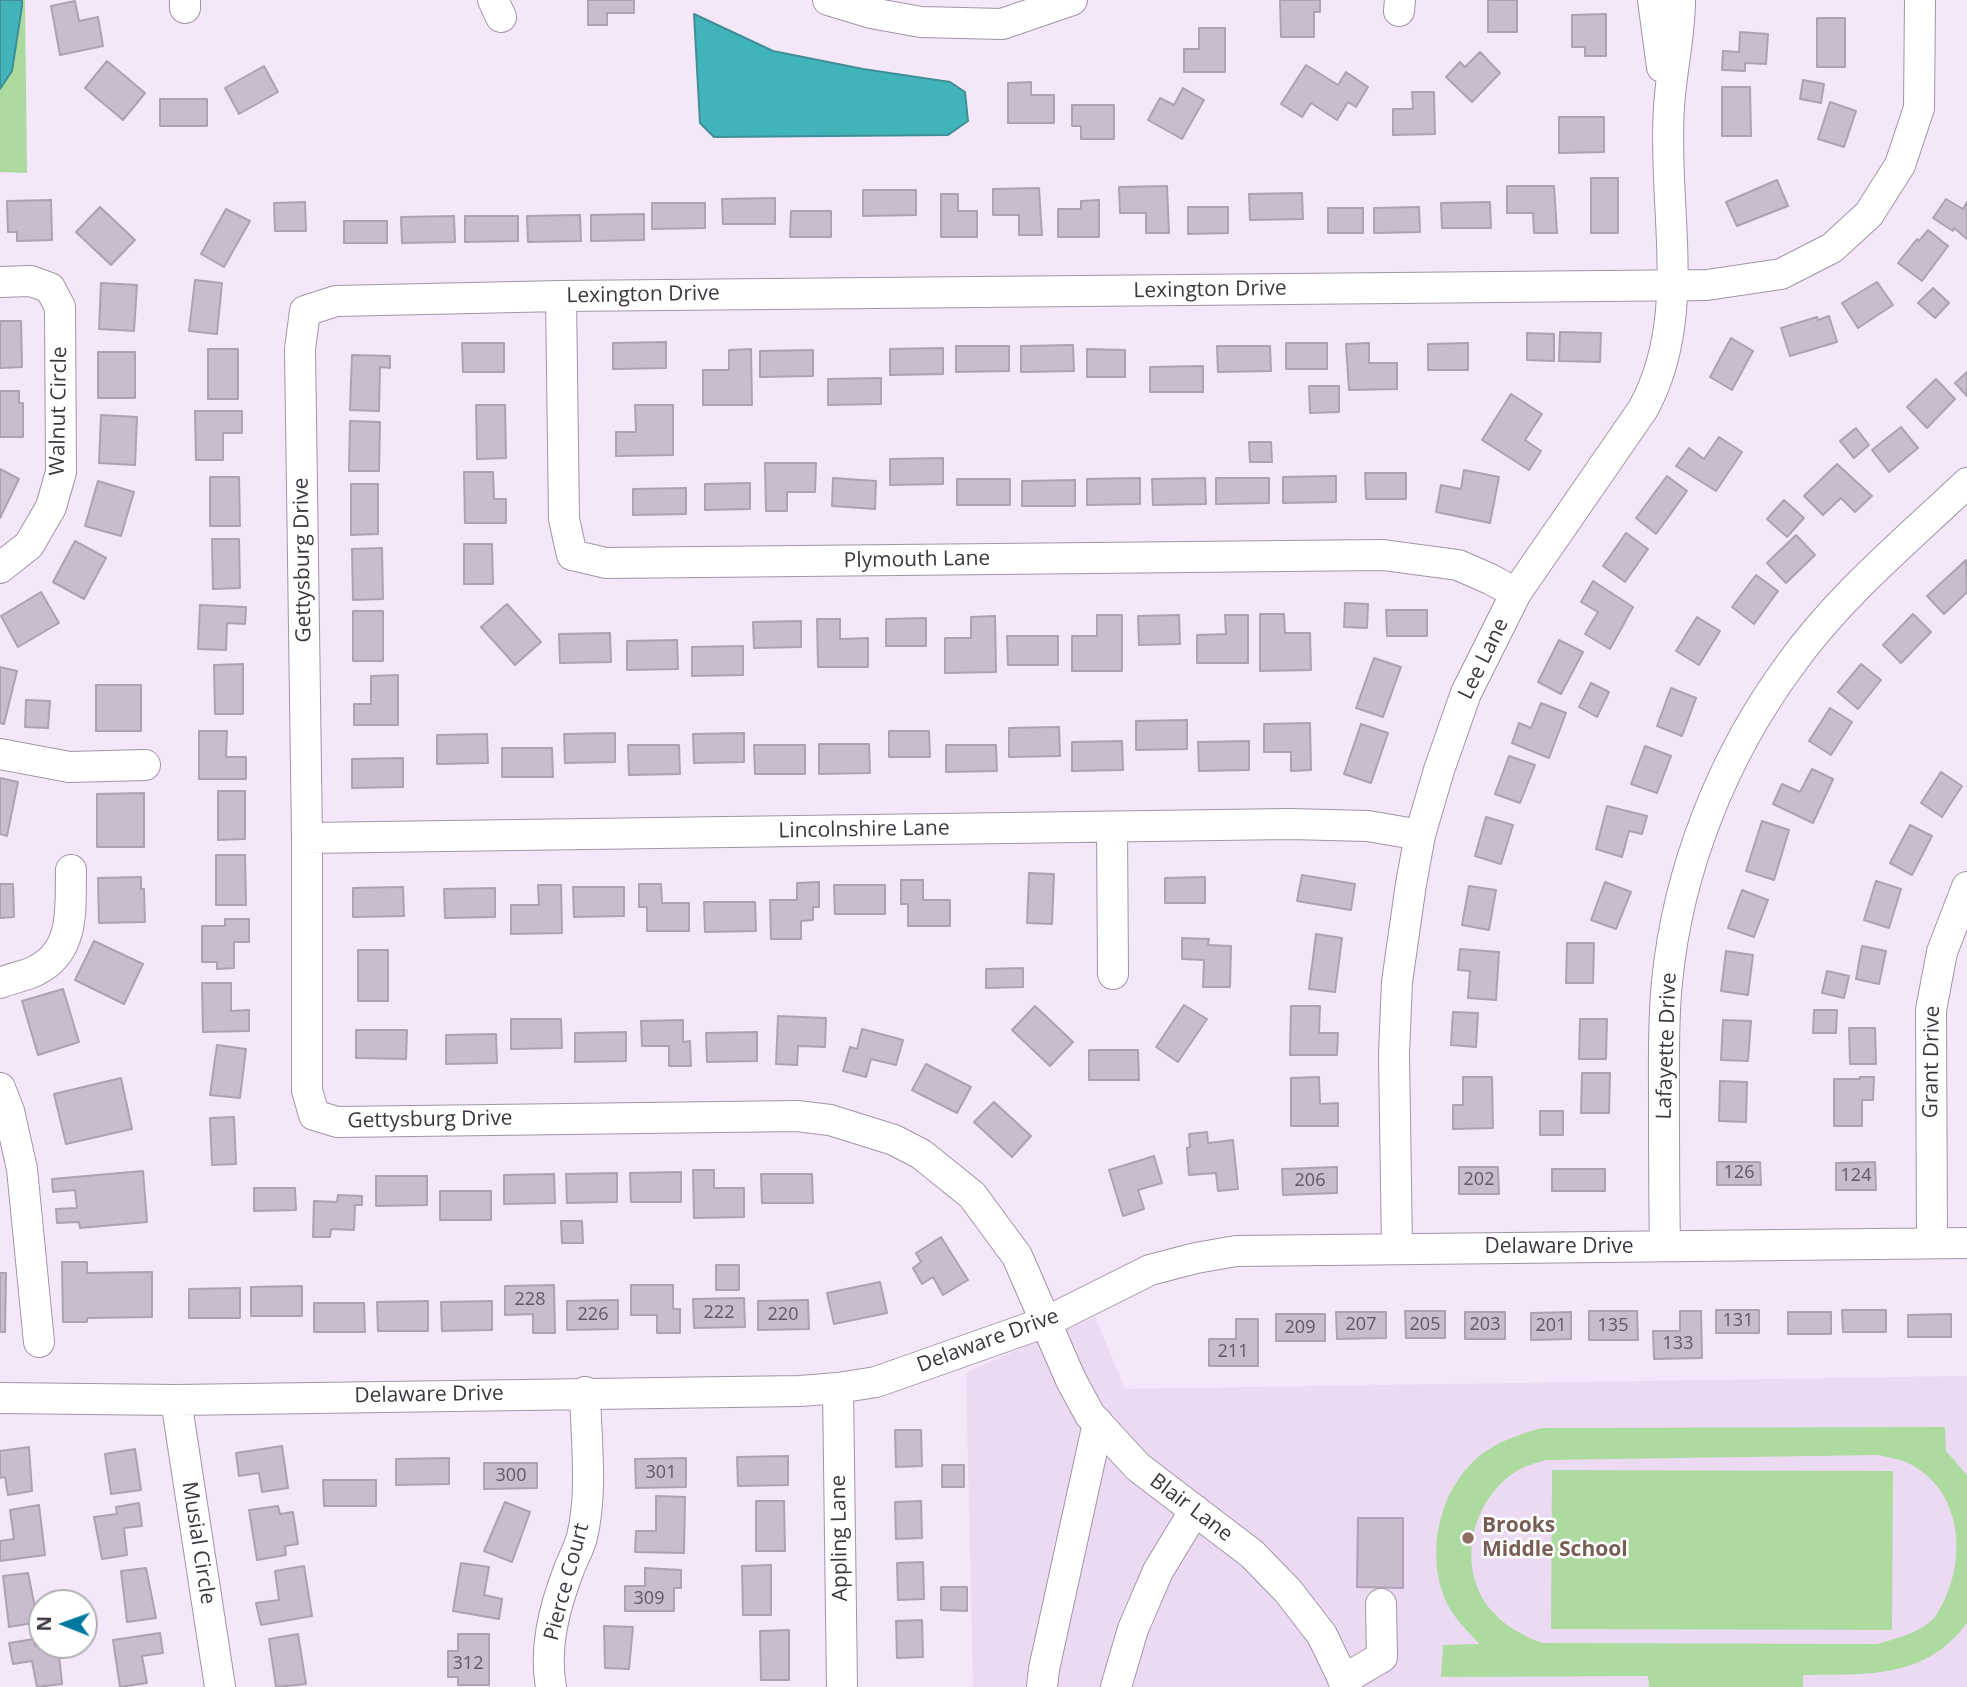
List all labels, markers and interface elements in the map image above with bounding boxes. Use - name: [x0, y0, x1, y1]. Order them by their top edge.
- street label: Lexington Drive: [1133, 276, 1287, 304]
- street label: Lexington Drive: [566, 281, 720, 309]
- street label: Walnut Circle: [45, 346, 73, 476]
- street label: Gettysburg Drive: [289, 477, 317, 643]
- street label: Plymouth Lane: [844, 546, 990, 574]
- street label: Lee Lane: [1454, 614, 1514, 704]
- street label: Lincolnshire Lane: [778, 816, 950, 844]
- street label: Lafayette Drive: [1652, 972, 1682, 1120]
- street label: Grant Drive: [1918, 1005, 1946, 1119]
- street label: Gettysburg Drive: [347, 1106, 513, 1134]
- house number: 126: [1724, 1162, 1754, 1184]
- house number: 124: [1841, 1165, 1871, 1187]
- house number: 202: [1464, 1169, 1494, 1191]
- house number: 206: [1295, 1170, 1325, 1192]
- street label: Delaware Drive: [1484, 1234, 1634, 1260]
- house number: 228: [515, 1289, 545, 1311]
- house number: 222: [704, 1302, 734, 1324]
- house number: 226: [578, 1304, 608, 1326]
- house number: 220: [768, 1304, 798, 1326]
- street label: Delaware Drive: [914, 1304, 1062, 1378]
- house number: 131: [1723, 1310, 1753, 1332]
- house number: 207: [1346, 1314, 1376, 1336]
- house number: 205: [1410, 1314, 1440, 1336]
- house number: 203: [1470, 1314, 1500, 1336]
- house number: 201: [1536, 1315, 1566, 1337]
- house number: 135: [1598, 1315, 1628, 1337]
- house number: 209: [1285, 1317, 1315, 1339]
- house number: 133: [1663, 1333, 1693, 1355]
- house number: 211: [1218, 1341, 1248, 1363]
- street label: Delaware Drive: [354, 1381, 504, 1409]
- house number: 301: [646, 1462, 676, 1484]
- house number: 300: [496, 1465, 526, 1487]
- street label: Blair Lane: [1145, 1469, 1237, 1547]
- street label: Appling Lane: [826, 1474, 854, 1602]
- street label: Musial Circle: [176, 1480, 220, 1606]
- place label: Brooks Middle School: [1482, 1513, 1628, 1563]
- street label: Pierce Court: [539, 1521, 595, 1643]
- marker: Brooks Middle School: [1460, 1530, 1476, 1546]
- house number: 309: [634, 1588, 664, 1610]
- north arrow: [28, 1589, 98, 1659]
- text: N: [31, 1616, 57, 1632]
- house number: 312: [453, 1653, 483, 1675]

